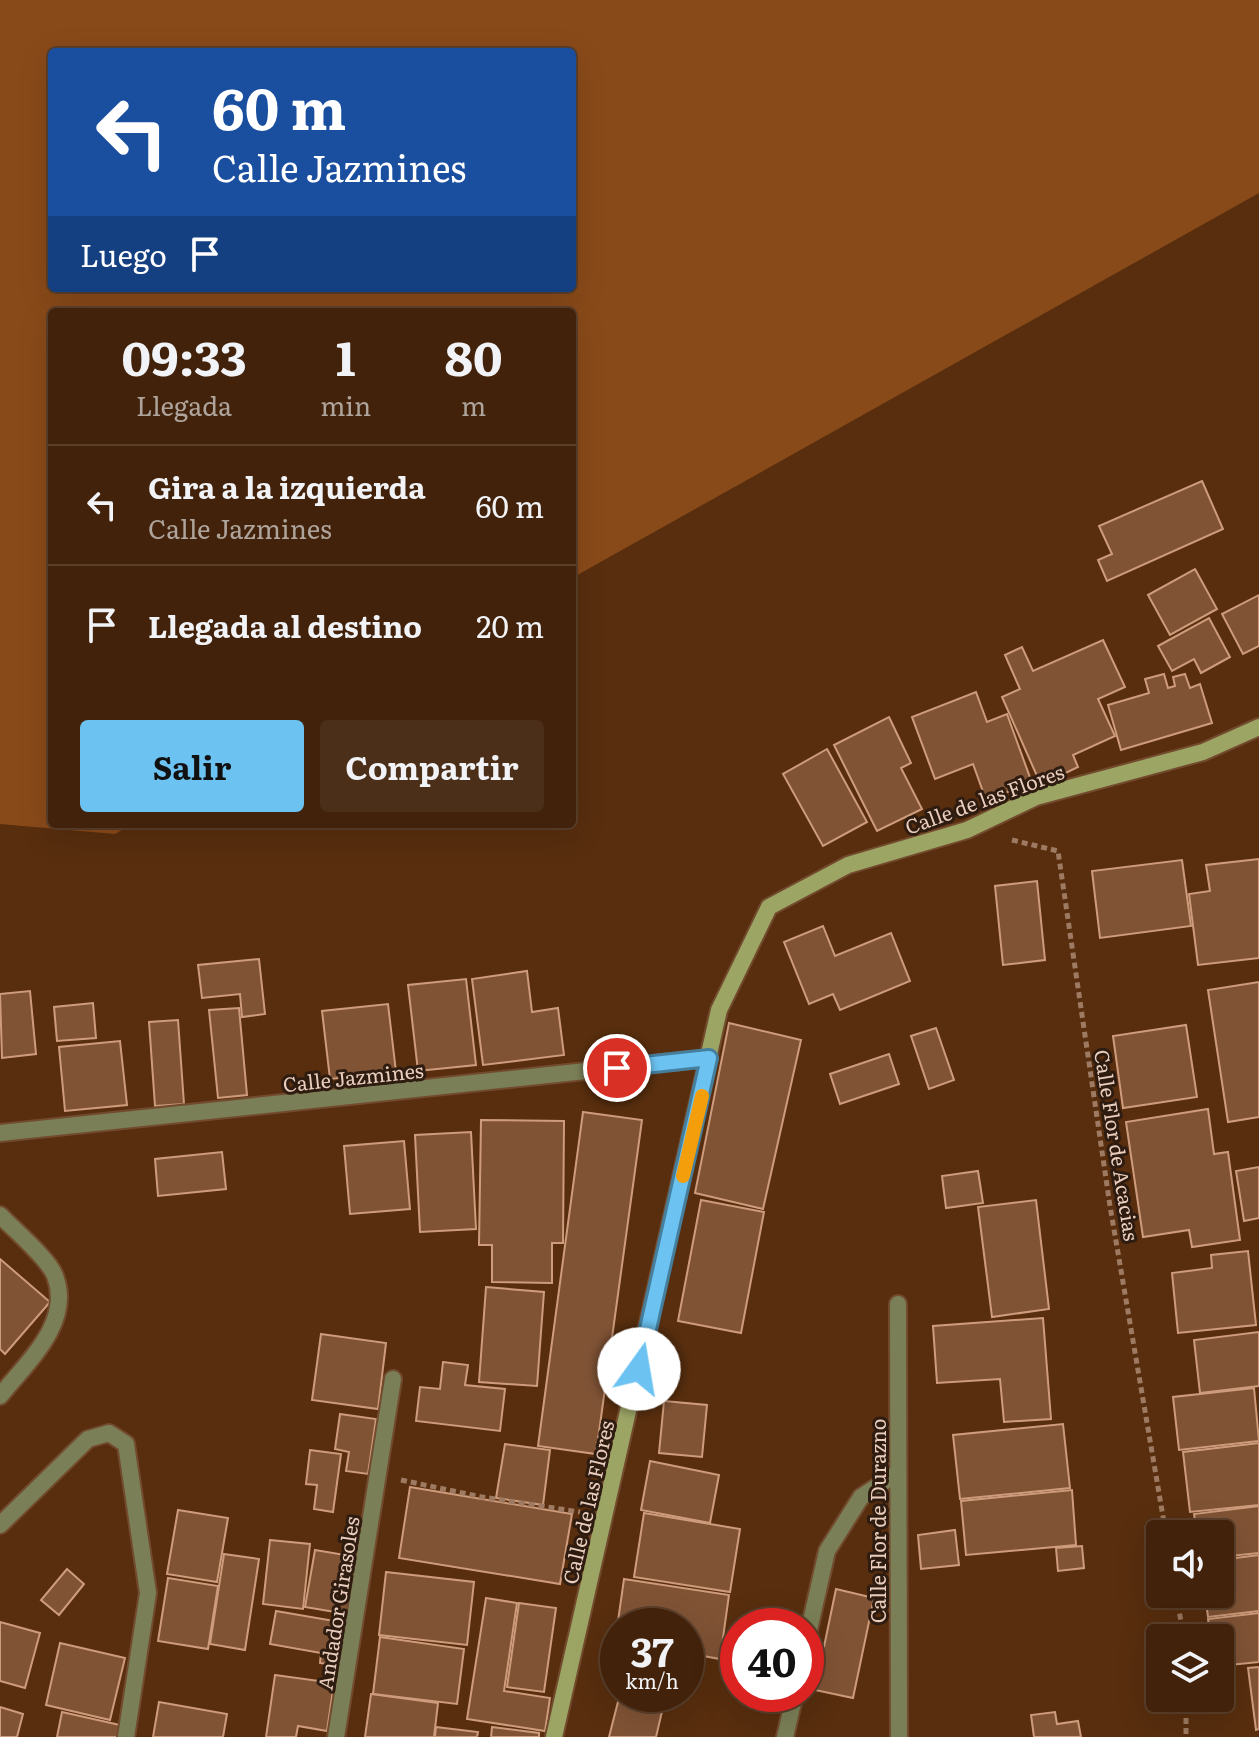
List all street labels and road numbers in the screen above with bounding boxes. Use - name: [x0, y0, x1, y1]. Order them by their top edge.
- street label: Calle de las Flores: [900, 755, 1068, 841]
- street label: Calle Flor de Acacias: [1088, 1047, 1148, 1243]
- street label: Calle Jazmines: [281, 1054, 425, 1098]
- street label: Calle de las Flores: [554, 1417, 620, 1587]
- street label: Calle Flor de Durazno: [862, 1419, 892, 1623]
- street label: Andador Girasoles: [308, 1514, 366, 1692]

